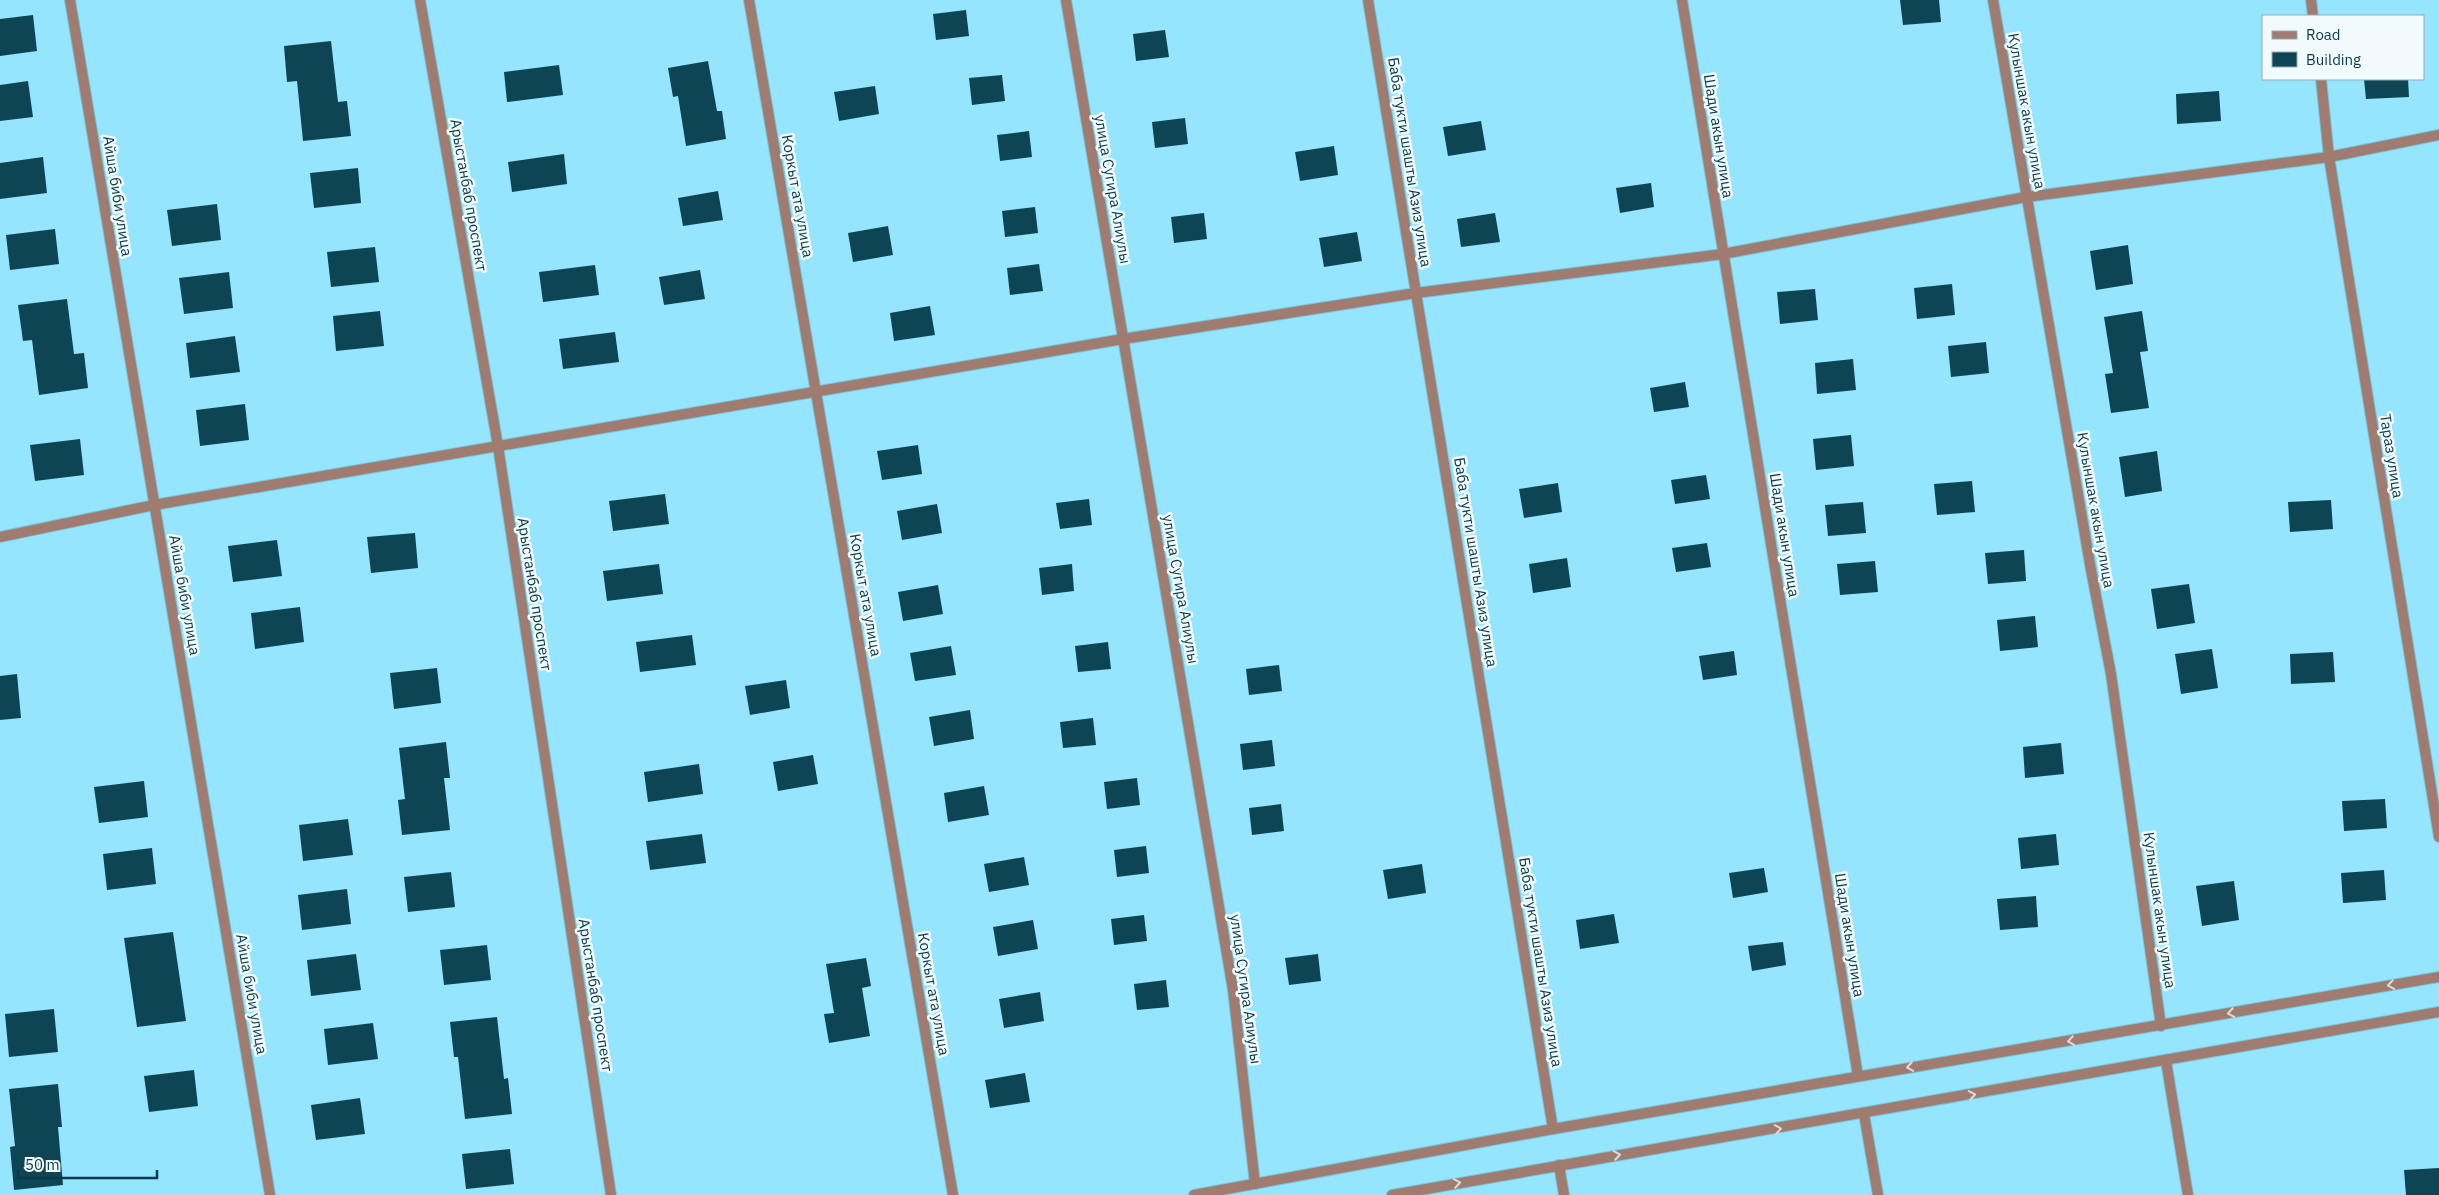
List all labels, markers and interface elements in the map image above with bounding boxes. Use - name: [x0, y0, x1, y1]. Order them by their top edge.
- legend: [2262, 15, 2424, 80]
- text: Road: [2306, 25, 2341, 44]
- street label: Кулыншак акын улица: [2004, 32, 2050, 190]
- text: Building: [2306, 50, 2361, 69]
- street label: Баба тукти шашты Азиз улица: [1384, 56, 1436, 268]
- street label: Шади акын улица: [1700, 73, 1738, 199]
- street label: улица Сугира Алиулы: [1091, 113, 1135, 265]
- street label: Арыстанбаб проспект: [446, 117, 492, 273]
- street label: Коркыт ата улица: [778, 133, 818, 259]
- street label: Айша биби улица: [99, 134, 137, 258]
- street label: Тараз улица: [2376, 413, 2408, 499]
- street label: Кулыншак акын улица: [2073, 431, 2119, 589]
- street label: Баба тукти шашты Азиз улица: [1450, 456, 1502, 668]
- street label: Шади акын улица: [1766, 472, 1804, 598]
- street label: улица Сугира Алиулы: [1159, 513, 1203, 665]
- street label: Арыстанбаб проспект: [514, 516, 556, 672]
- street label: Коркыт ата улица: [846, 532, 886, 658]
- street label: Айша биби улица: [165, 533, 205, 657]
- street label: Кулыншак акын улица: [2140, 831, 2180, 989]
- street label: Баба тукти шашты Азиз улица: [1515, 856, 1567, 1068]
- street label: Шади акын улица: [1831, 872, 1869, 998]
- street label: улица Сугира Алиулы: [1226, 913, 1266, 1065]
- street label: Арыстанбаб проспект: [575, 917, 617, 1073]
- street label: Коркыт ата улица: [914, 931, 954, 1057]
- street label: Айша биби улица: [232, 932, 272, 1056]
- one-way arrow: [2387, 980, 2395, 990]
- one-way arrow: [2227, 1008, 2235, 1018]
- one-way arrow: [2066, 1035, 2075, 1045]
- one-way arrow: [1906, 1062, 1915, 1072]
- one-way arrow: [1968, 1090, 1977, 1101]
- one-way arrow: [1773, 1124, 1782, 1134]
- scale bar: [18, 1148, 156, 1180]
- one-way arrow: [1614, 1150, 1622, 1161]
- text: 50 m: [25, 1155, 60, 1174]
- one-way arrow: [1453, 1179, 1462, 1189]

